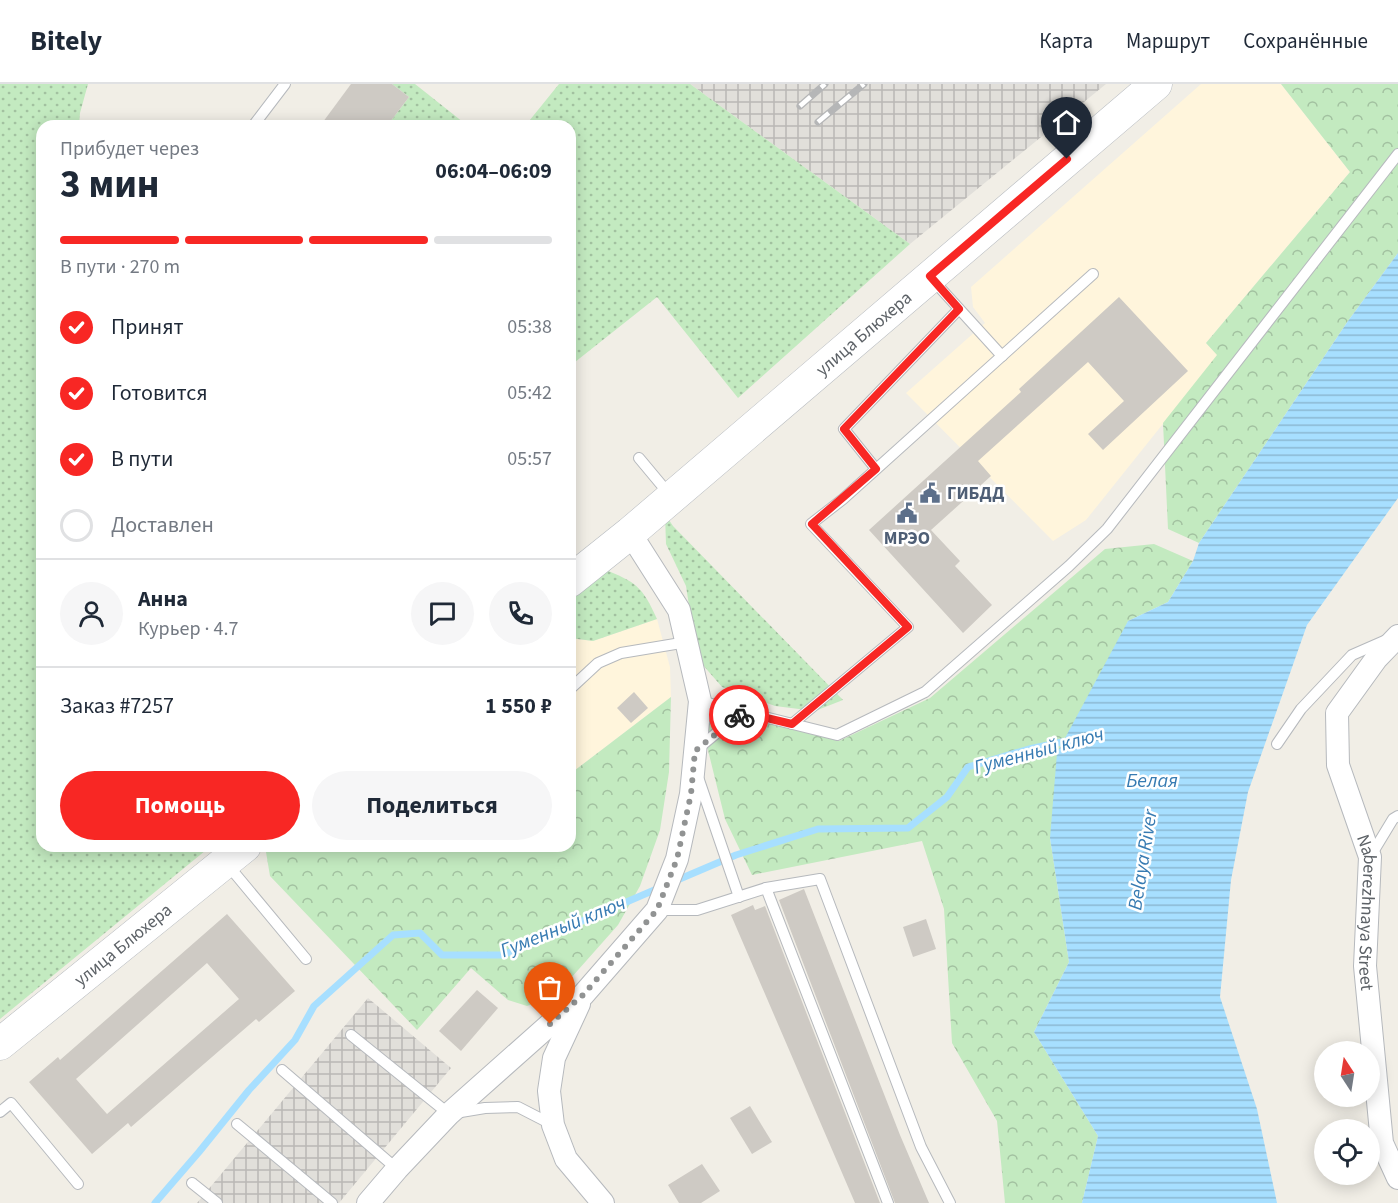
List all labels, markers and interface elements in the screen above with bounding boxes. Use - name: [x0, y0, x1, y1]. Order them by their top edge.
- text: Bitely: [30, 21, 102, 61]
- text: Карта: [1039, 26, 1093, 56]
- text: Маршрут: [1126, 26, 1210, 56]
- text: Сохранённые: [1243, 26, 1368, 56]
- pin: [1041, 97, 1092, 159]
- icon: home: [1050, 106, 1083, 139]
- text: Прибудет через: [60, 135, 199, 163]
- text: 06:04–06:09: [435, 155, 552, 187]
- text: 3 мин: [60, 157, 160, 213]
- text: В пути · 270 m: [60, 253, 180, 281]
- street label: улица Блюхера: [810, 285, 917, 382]
- icon: check: [60, 311, 93, 344]
- text: Принят: [111, 311, 184, 343]
- text: 05:38: [507, 313, 552, 341]
- icon: check: [60, 377, 93, 410]
- text: Готовится: [111, 377, 208, 409]
- text: 05:42: [507, 379, 552, 407]
- icon: check: [60, 443, 93, 476]
- text: В пути: [111, 443, 173, 475]
- text: 05:57: [507, 445, 552, 473]
- public building icon: ГИБДД: [918, 481, 942, 505]
- place label: ГИБДД: [947, 481, 1004, 506]
- public building icon: МРЭО: [895, 501, 919, 525]
- text: Доставлен: [111, 509, 214, 541]
- place label: МРЭО: [884, 526, 930, 551]
- button: person: [60, 582, 123, 645]
- button: chat: [411, 582, 474, 645]
- button: phone: [489, 582, 552, 645]
- text: Анна: [138, 583, 188, 615]
- text: Курьер · 4.7: [138, 615, 238, 643]
- courier: [709, 685, 769, 745]
- text: Заказ #7257: [60, 690, 174, 722]
- text: 1 550 ₽: [485, 690, 552, 722]
- icon: bike: [723, 699, 756, 732]
- water label: Гуменный ключ: [971, 720, 1107, 782]
- water label: Белая: [1126, 767, 1178, 795]
- button: Помощь: [60, 771, 300, 840]
- button: Поделиться: [312, 771, 552, 840]
- water label: Belaya River: [1121, 807, 1165, 912]
- street label: Naberezhnaya Street: [1351, 831, 1383, 992]
- water label: Гуменный ключ: [496, 889, 630, 965]
- street label: улица Блюхера: [69, 897, 177, 992]
- pin: [524, 962, 575, 1024]
- icon: bag: [533, 971, 566, 1004]
- north arrow: [1314, 1041, 1380, 1107]
- map controls: [1314, 1041, 1380, 1185]
- button: locate: [1314, 1119, 1380, 1185]

